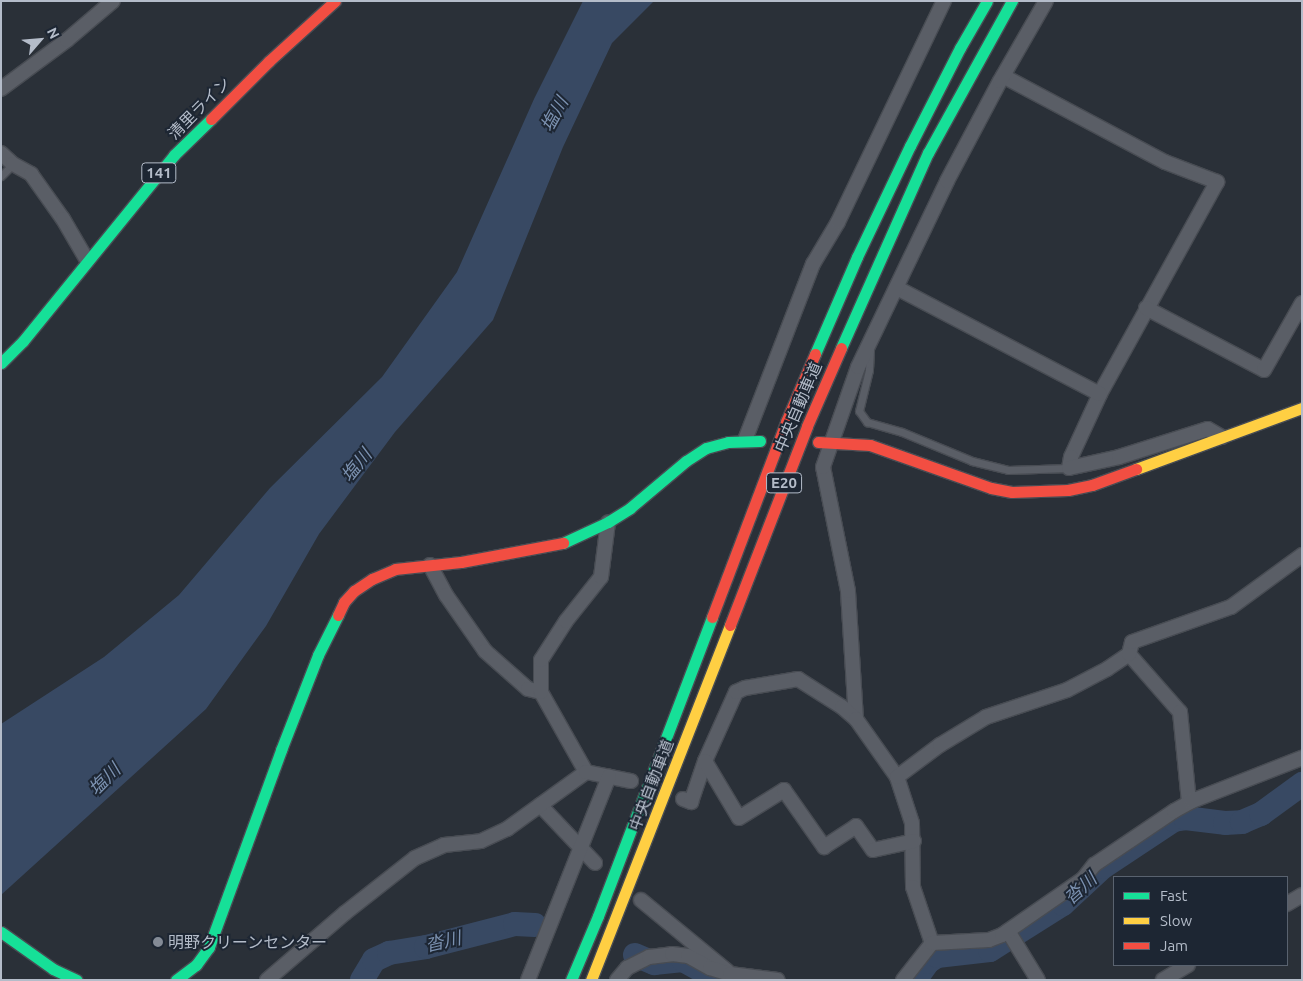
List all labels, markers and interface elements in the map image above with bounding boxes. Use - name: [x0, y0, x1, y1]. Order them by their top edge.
- north arrow: [15, 15, 65, 65]
- text: N: [44, 25, 63, 41]
- street label: 清里ライン: [164, 73, 234, 143]
- water label: 塩川: [536, 93, 572, 135]
- road number: 141: [140, 160, 178, 186]
- street label: 中央自動車道: [770, 359, 826, 455]
- water label: 塩川: [336, 444, 376, 486]
- road number: E20: [765, 470, 803, 496]
- street label: 中央自動車道: [625, 737, 677, 833]
- water label: 塩川: [84, 759, 124, 799]
- water label: 沓川: [1059, 868, 1101, 908]
- legend: [1113, 876, 1288, 966]
- text: Fast: [1160, 887, 1187, 904]
- text: Slow: [1160, 912, 1192, 929]
- water label: 沓川: [423, 926, 463, 956]
- place label: 明野クリーンセンター: [168, 932, 328, 952]
- marker: 明野クリーンセンター: [152, 936, 164, 948]
- text: Jam: [1160, 937, 1188, 954]

